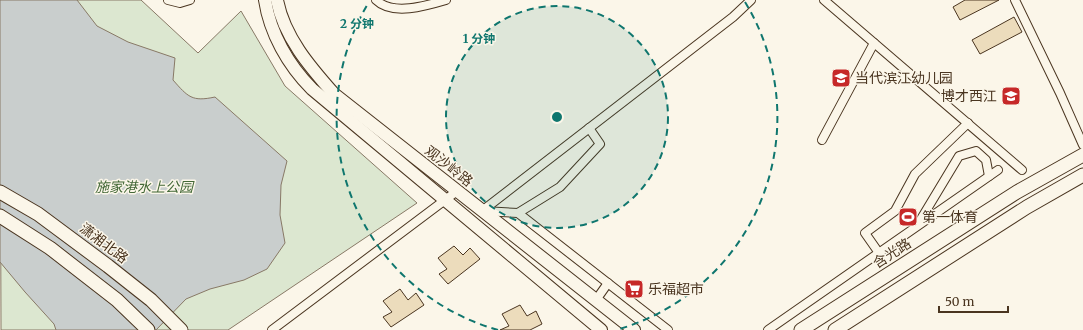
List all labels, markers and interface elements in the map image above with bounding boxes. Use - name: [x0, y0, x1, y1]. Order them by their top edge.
- text: 2 分钟: [340, 16, 374, 31]
- text: 1 分钟: [463, 31, 495, 46]
- school or university icon: 当代滨江幼儿园: [830, 67, 852, 89]
- place label: 当代滨江幼儿园: [855, 69, 953, 87]
- school or university icon: 博才西江: [1000, 85, 1022, 107]
- place label: 博才西江: [941, 87, 997, 105]
- centre of rings: [550, 110, 564, 124]
- street label: 观沙岭路: [421, 142, 477, 190]
- park label: 施家港水上公园: [95, 178, 195, 196]
- sports icon: 第一体育: [897, 206, 919, 228]
- place label: 第一体育: [922, 208, 978, 226]
- street label: 潇湘北路: [76, 219, 132, 267]
- street label: 含光路: [869, 234, 915, 272]
- supermarket icon: 乐福超市: [623, 278, 645, 300]
- place label: 乐福超市: [648, 280, 704, 298]
- scale bar: [939, 288, 1008, 314]
- text: 50 m: [945, 294, 974, 309]

